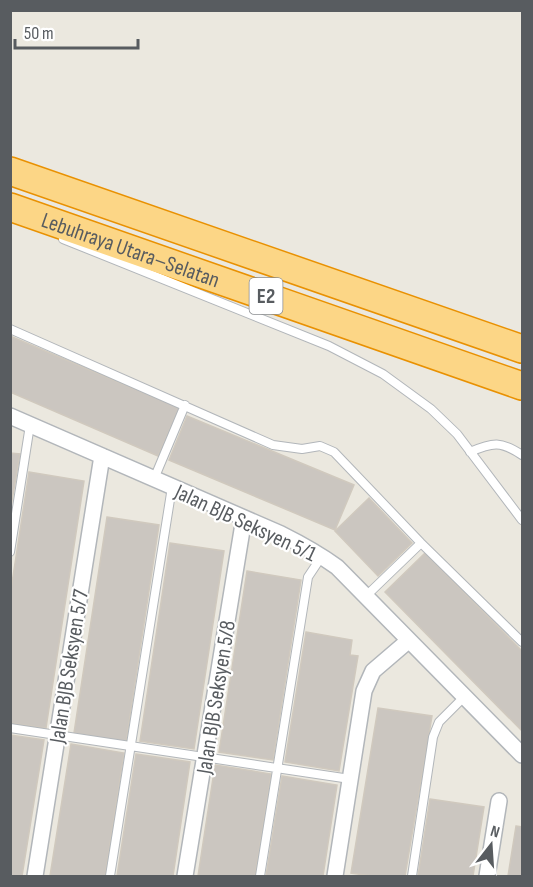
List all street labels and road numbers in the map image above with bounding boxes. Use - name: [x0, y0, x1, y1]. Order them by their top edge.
- street label: Lebuhraya Utara–Selatan: [38, 207, 223, 294]
- road number: E2: [250, 278, 282, 314]
- street label: Jalan BJB Seksyen 5/1: [169, 478, 321, 568]
- street label: Jalan BJB Seksyen 5/7: [44, 587, 95, 746]
- street label: Jalan BJB Seksyen 5/8: [191, 618, 242, 777]

